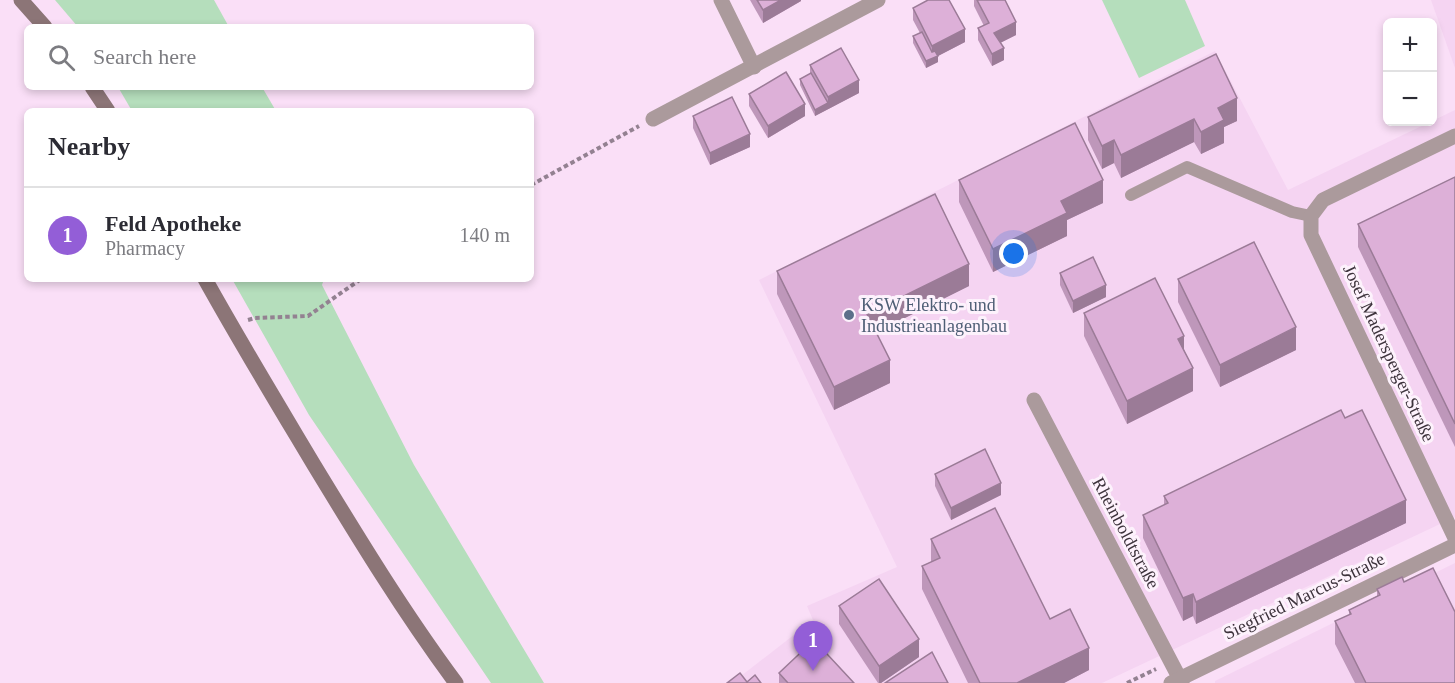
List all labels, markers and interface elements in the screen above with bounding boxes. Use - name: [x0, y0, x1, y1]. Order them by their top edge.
- map controls: [1383, 18, 1437, 126]
- button: +: [1383, 18, 1437, 72]
- search box: [24, 24, 534, 90]
- icon: search: [45, 41, 78, 74]
- text: Search here: [93, 44, 196, 69]
- button: −: [1383, 72, 1437, 126]
- text: Nearby: [48, 132, 130, 161]
- text: Feld Apotheke: [105, 211, 241, 236]
- text: 1: [63, 224, 73, 246]
- text: 140 m: [459, 224, 510, 246]
- text: Pharmacy: [105, 237, 185, 259]
- your location: [999, 239, 1028, 268]
- street label: Josef Madersperger-Straße: [1339, 261, 1439, 445]
- place label: KSW Elektro- und Industrieanlagenbau: [861, 295, 1007, 336]
- marker: KSW Elektro- und Industrieanlagenbau: [842, 308, 856, 322]
- street label: Rheinboldtstraße: [1088, 474, 1164, 592]
- street label: Siegfried Marcus-Straße: [1220, 548, 1388, 644]
- pin: 1: [794, 622, 832, 671]

